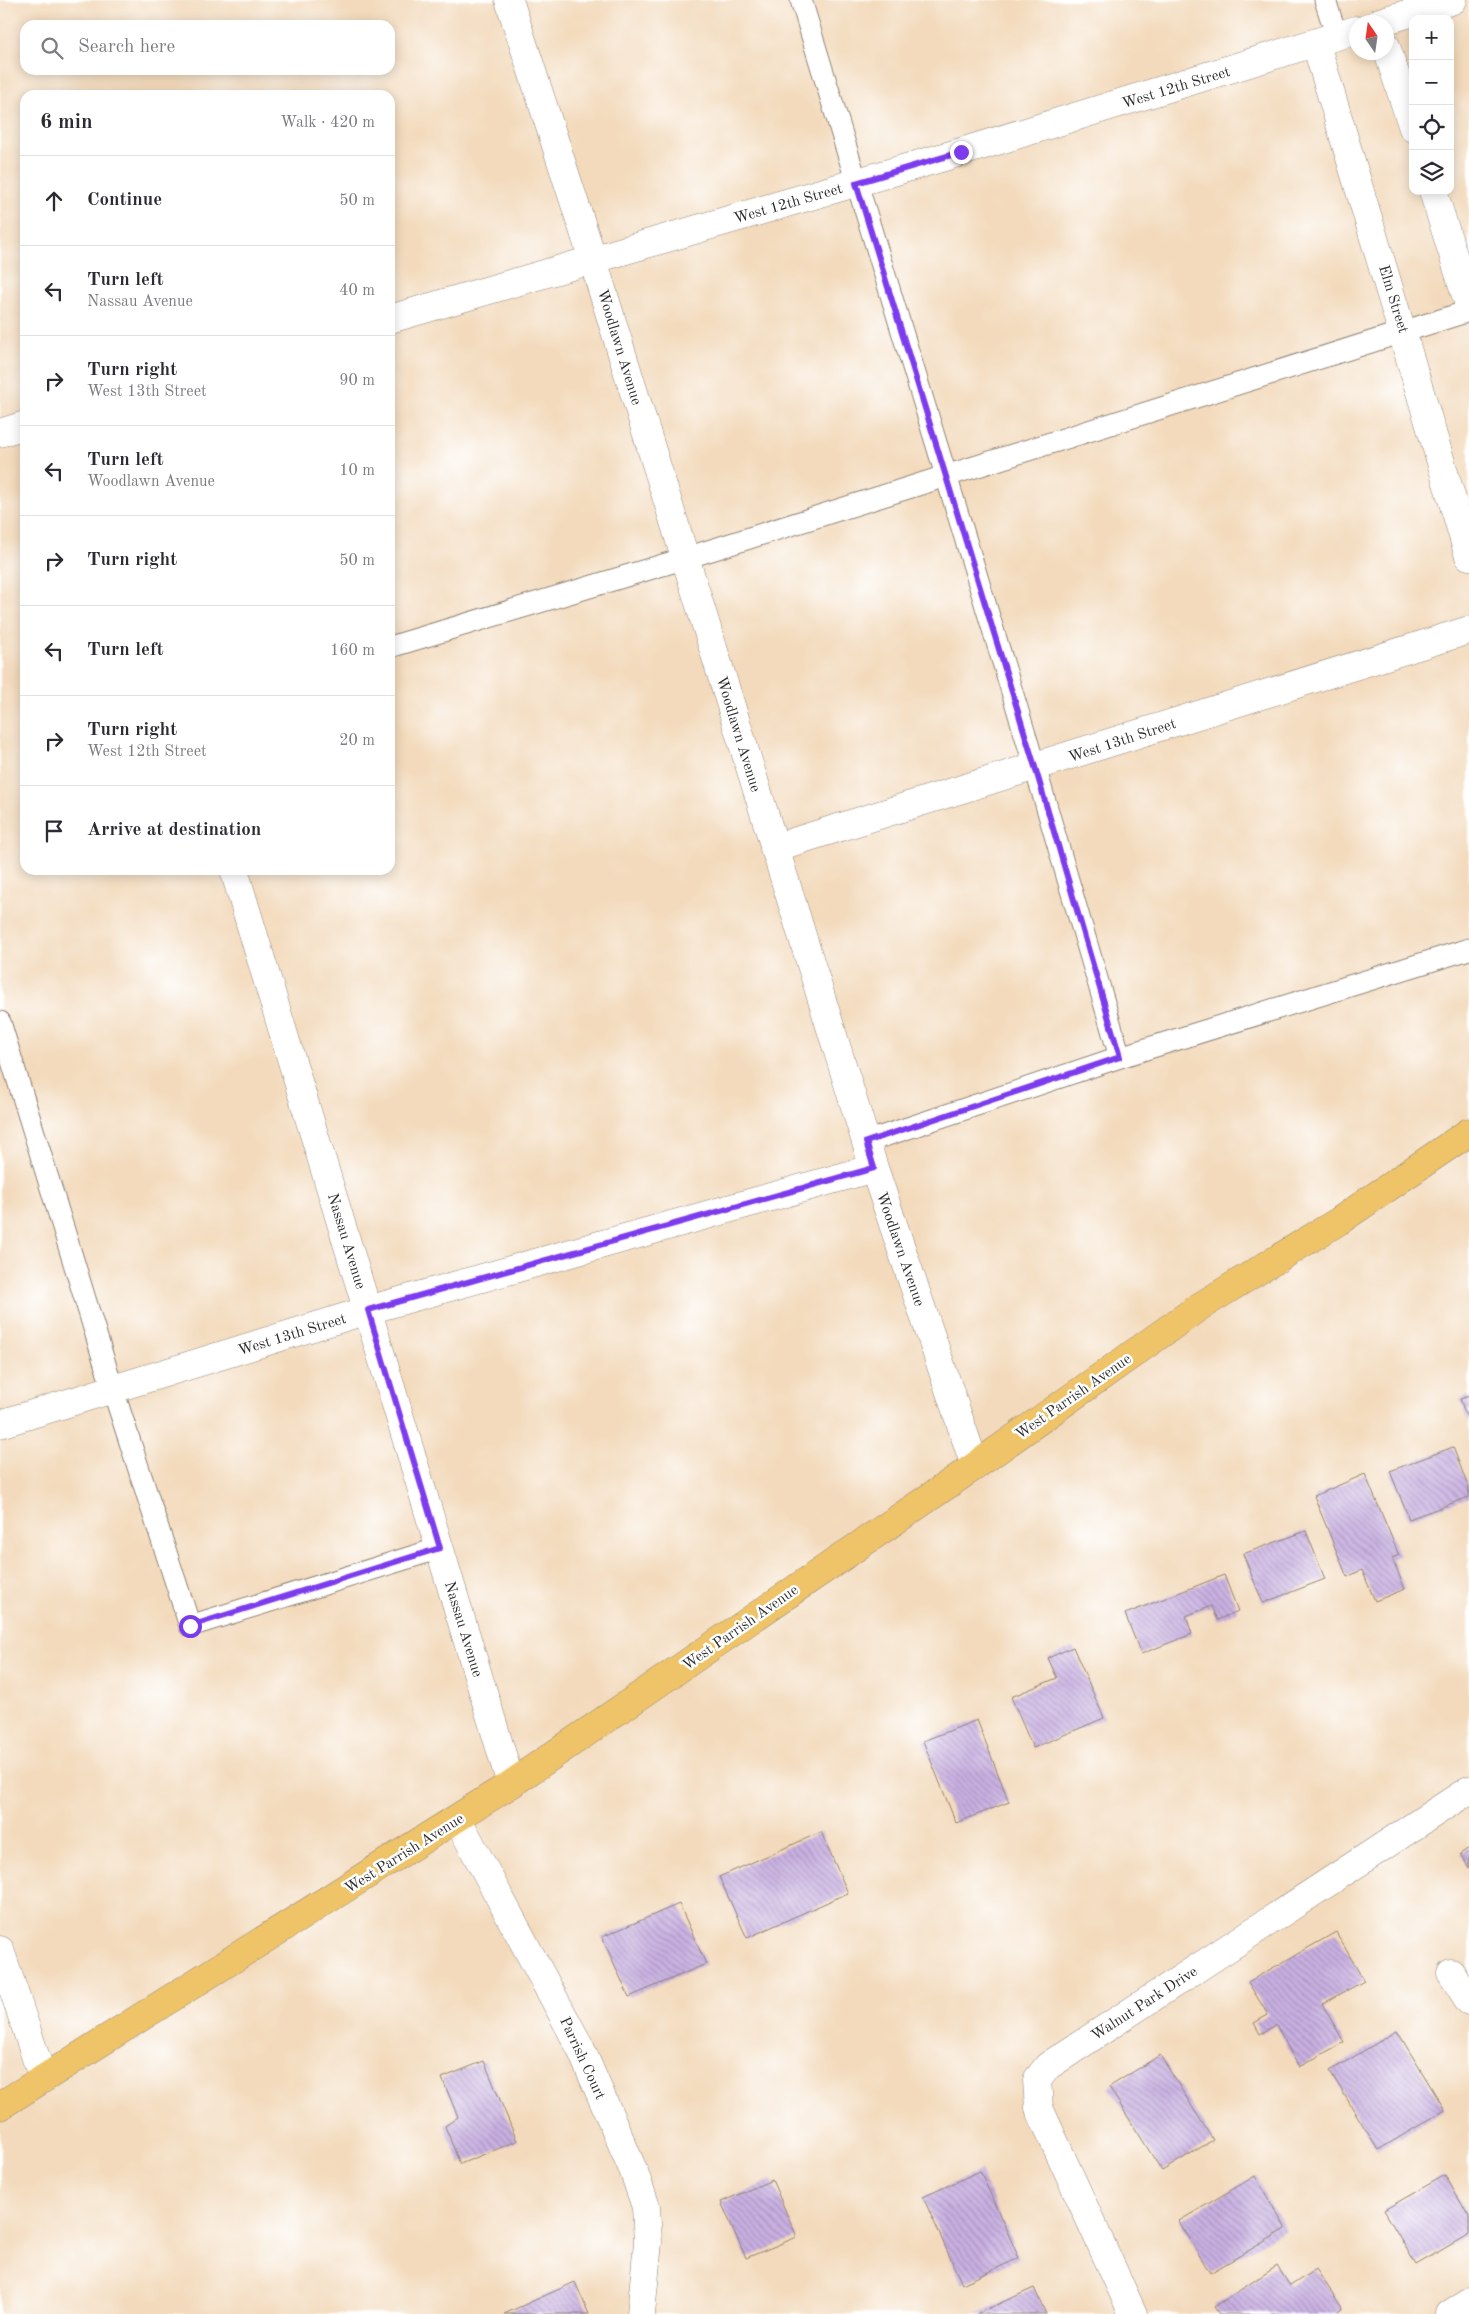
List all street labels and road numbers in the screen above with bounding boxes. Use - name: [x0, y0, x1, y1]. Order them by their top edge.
- street label: West 12th Street: [1121, 65, 1232, 112]
- street label: West 12th Street: [732, 182, 844, 227]
- street label: Elm Street: [1375, 264, 1410, 335]
- street label: Woodlawn Avenue: [594, 288, 643, 407]
- street label: Woodlawn Avenue: [713, 675, 762, 794]
- street label: West 13th Street: [1067, 717, 1178, 766]
- street label: Woodlawn Avenue: [873, 1190, 926, 1309]
- street label: Nassau Avenue: [324, 1192, 367, 1291]
- street label: West 13th Street: [237, 1312, 348, 1359]
- street label: West Parrish Avenue: [1013, 1352, 1134, 1443]
- street label: Nassau Avenue: [441, 1580, 484, 1679]
- street label: West Parrish Avenue: [680, 1583, 801, 1674]
- street label: West Parrish Avenue: [343, 1811, 467, 1897]
- street label: Walnut Park Drive: [1089, 1964, 1201, 2044]
- street label: Parrish Court: [556, 2015, 607, 2102]

